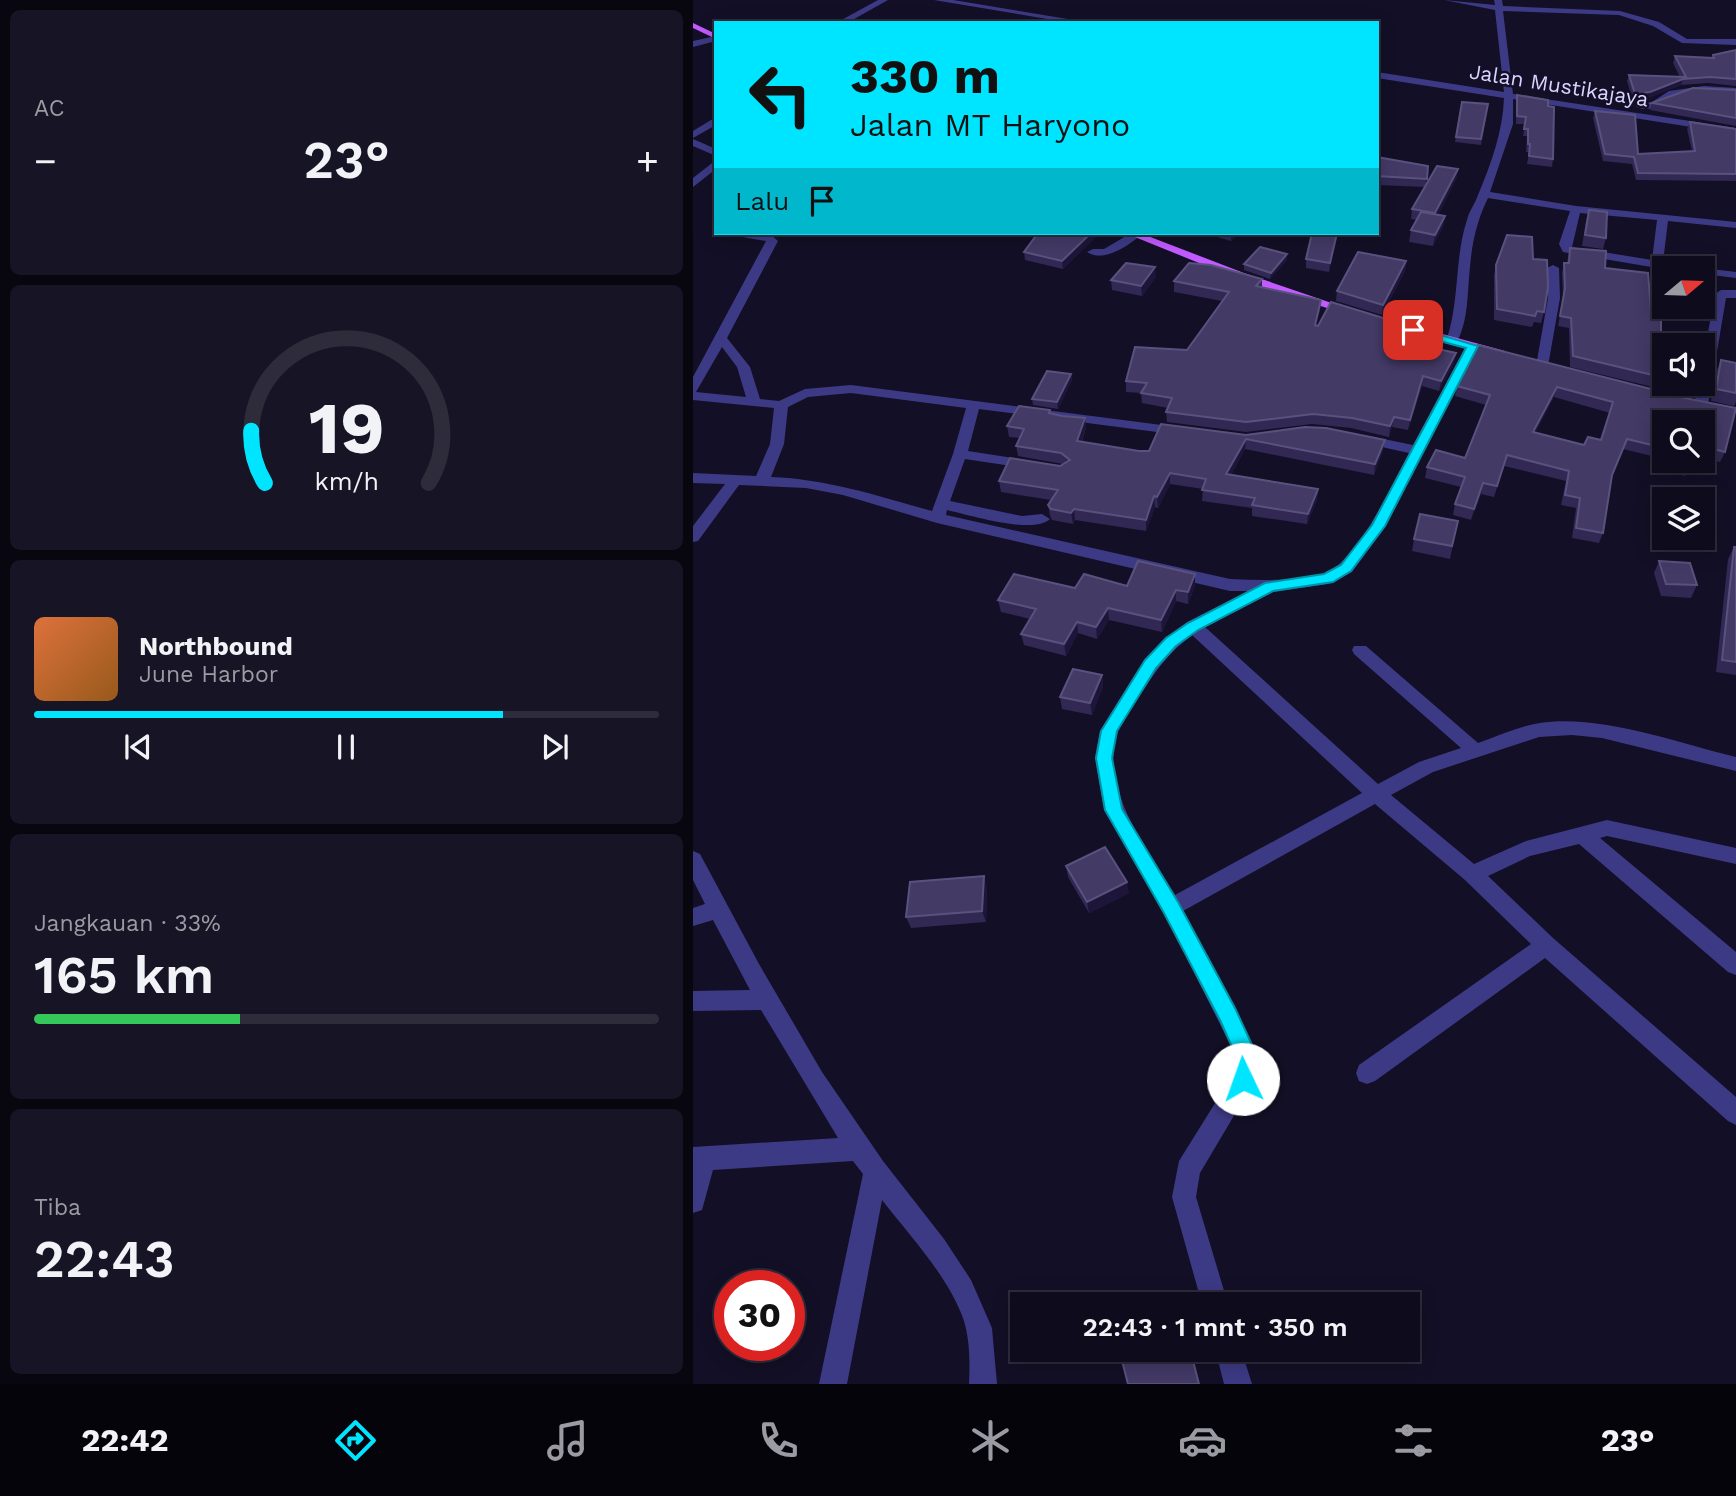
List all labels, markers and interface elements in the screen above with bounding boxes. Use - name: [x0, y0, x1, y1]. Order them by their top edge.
- text: 330 m: [850, 47, 1000, 105]
- icon: left: [735, 49, 826, 140]
- street label: Jalan Mustikajaya: [1468, 59, 1650, 112]
- text: AC: [34, 95, 64, 122]
- text: Jalan MT Haryono: [850, 106, 1130, 144]
- text: 23°: [303, 130, 390, 191]
- text: −: [34, 139, 57, 183]
- text: +: [636, 139, 659, 183]
- icon: arrive: [803, 182, 841, 220]
- text: Lalu: [735, 186, 789, 216]
- north arrow: [1652, 256, 1715, 318]
- map controls: [1652, 256, 1715, 550]
- pin: [1383, 300, 1443, 360]
- icon: arrive: [1394, 311, 1432, 349]
- button: sound: [1652, 333, 1715, 396]
- text: 19: [308, 386, 385, 472]
- button: search: [1652, 410, 1715, 473]
- text: km/h: [314, 467, 379, 496]
- button: layers: [1652, 487, 1715, 550]
- text: Northbound: [139, 631, 293, 661]
- text: June Harbor: [139, 661, 278, 688]
- icon: previous: [119, 728, 157, 766]
- icon: pause: [327, 728, 365, 766]
- icon: next: [536, 728, 574, 766]
- text: Jangkauan · 33%: [34, 910, 221, 937]
- text: 165 km: [34, 945, 214, 1006]
- position arrow: [1206, 1042, 1280, 1116]
- text: Tiba: [34, 1194, 81, 1221]
- text: 22:43: [34, 1229, 175, 1290]
- speed limit sign: 30: [714, 1270, 805, 1361]
- text: 22:43 · 1 mnt · 350 m: [1082, 1312, 1348, 1342]
- icon: directions: [331, 1416, 380, 1465]
- icon: music: [543, 1416, 592, 1465]
- icon: phone: [754, 1416, 803, 1465]
- icon: climate: [966, 1416, 1015, 1465]
- icon: car: [1178, 1416, 1227, 1465]
- icon: filters: [1389, 1416, 1438, 1465]
- text: 22:42: [81, 1421, 168, 1459]
- text: 23°: [1601, 1421, 1655, 1459]

